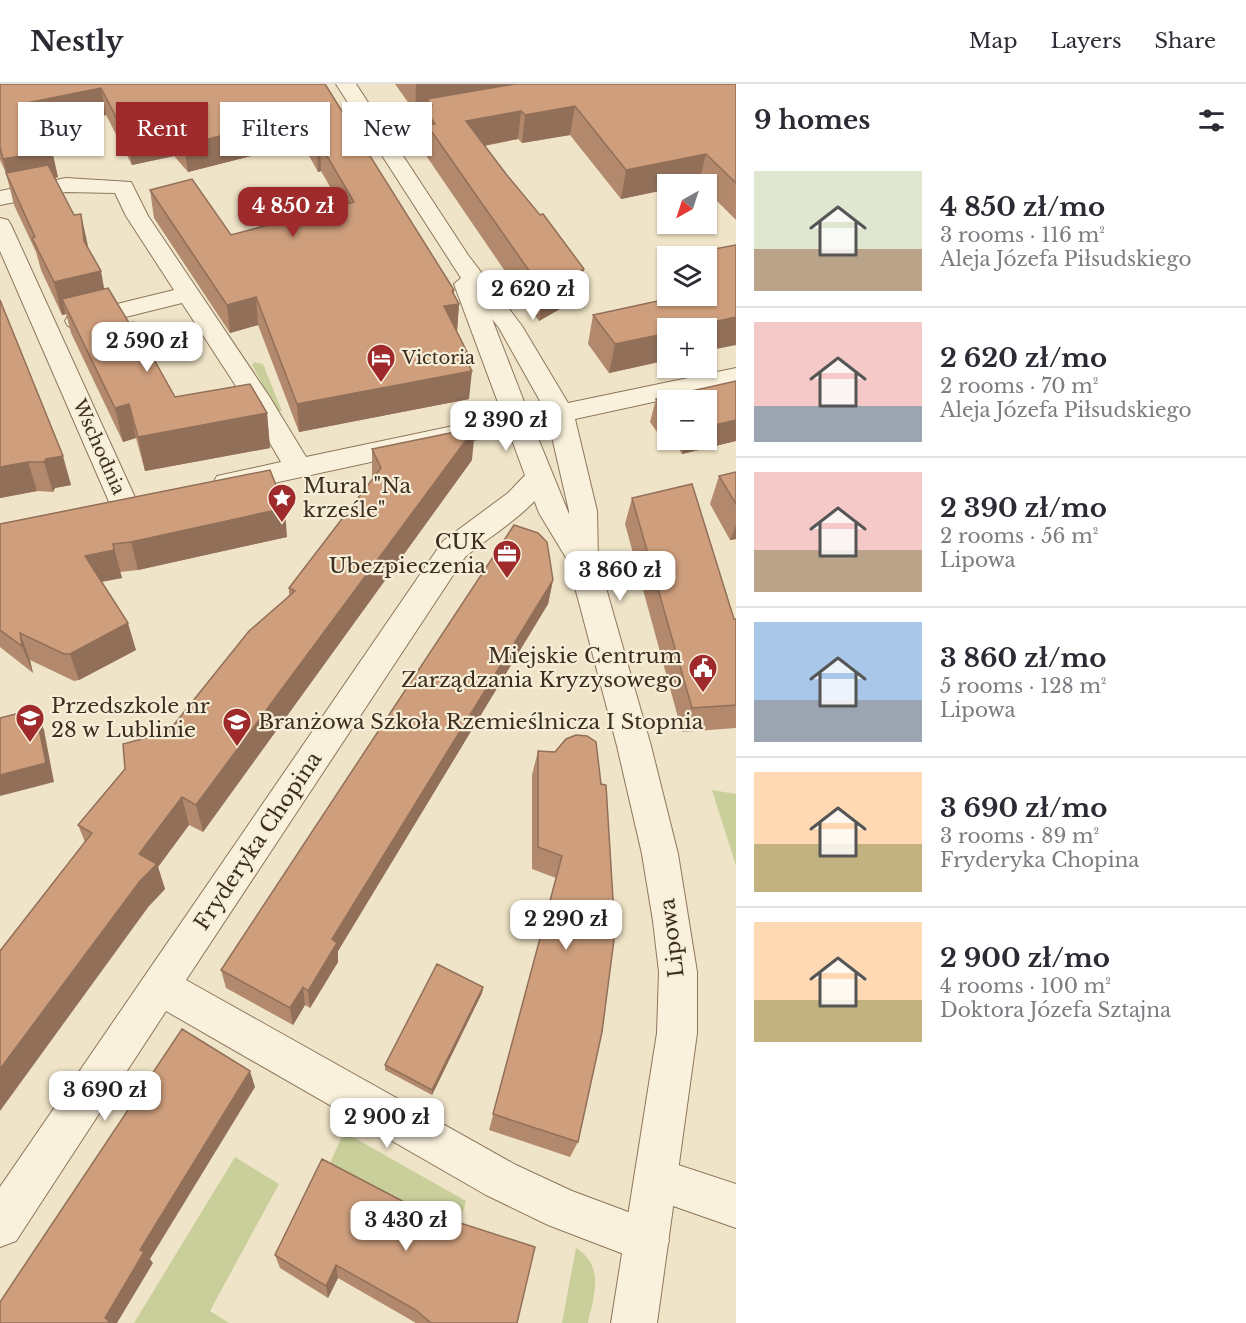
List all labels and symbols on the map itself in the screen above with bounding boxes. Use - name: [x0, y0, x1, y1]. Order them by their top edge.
- north arrow: [657, 174, 717, 234]
- pin: 4 850 zł: [231, 187, 355, 238]
- pin: 2 620 zł: [471, 270, 595, 321]
- pin: 2 590 zł: [85, 322, 209, 373]
- hotel icon: Victoria: [365, 342, 397, 384]
- place label: Victoria: [401, 347, 475, 369]
- street label: Wschodnia: [68, 395, 130, 498]
- pin: 2 390 zł: [444, 401, 568, 452]
- place label: Mural "Na krześle": [303, 473, 411, 523]
- place icon: Mural "Na krześle": [266, 482, 298, 524]
- place label: CUK Ubezpieczenia: [329, 529, 487, 579]
- office icon: CUK Ubezpieczenia: [491, 538, 523, 580]
- pin: 3 860 zł: [558, 551, 682, 602]
- place label: Miejskie Centrum Zarządzania Kryzysowego: [401, 643, 682, 693]
- public building icon: Miejskie Centrum Zarządzania Kryzysowego: [687, 652, 719, 694]
- place label: Przedszkole nr 28 w Lublinie: [51, 693, 210, 743]
- school or university icon: Przedszkole nr 28 w Lublinie: [14, 702, 46, 744]
- school or university icon: Branżowa Szkoła Rzemieślnicza I Stopnia: [221, 706, 253, 748]
- place label: Branżowa Szkoła Rzemieślnicza I Stopnia: [258, 709, 704, 735]
- street label: Fryderyka Chopina: [189, 747, 328, 935]
- street label: Lipowa: [654, 897, 690, 979]
- pin: 2 290 zł: [504, 900, 628, 951]
- pin: 3 690 zł: [43, 1071, 167, 1122]
- pin: 2 900 zł: [325, 1098, 449, 1149]
- pin: 3 430 zł: [344, 1201, 468, 1252]

